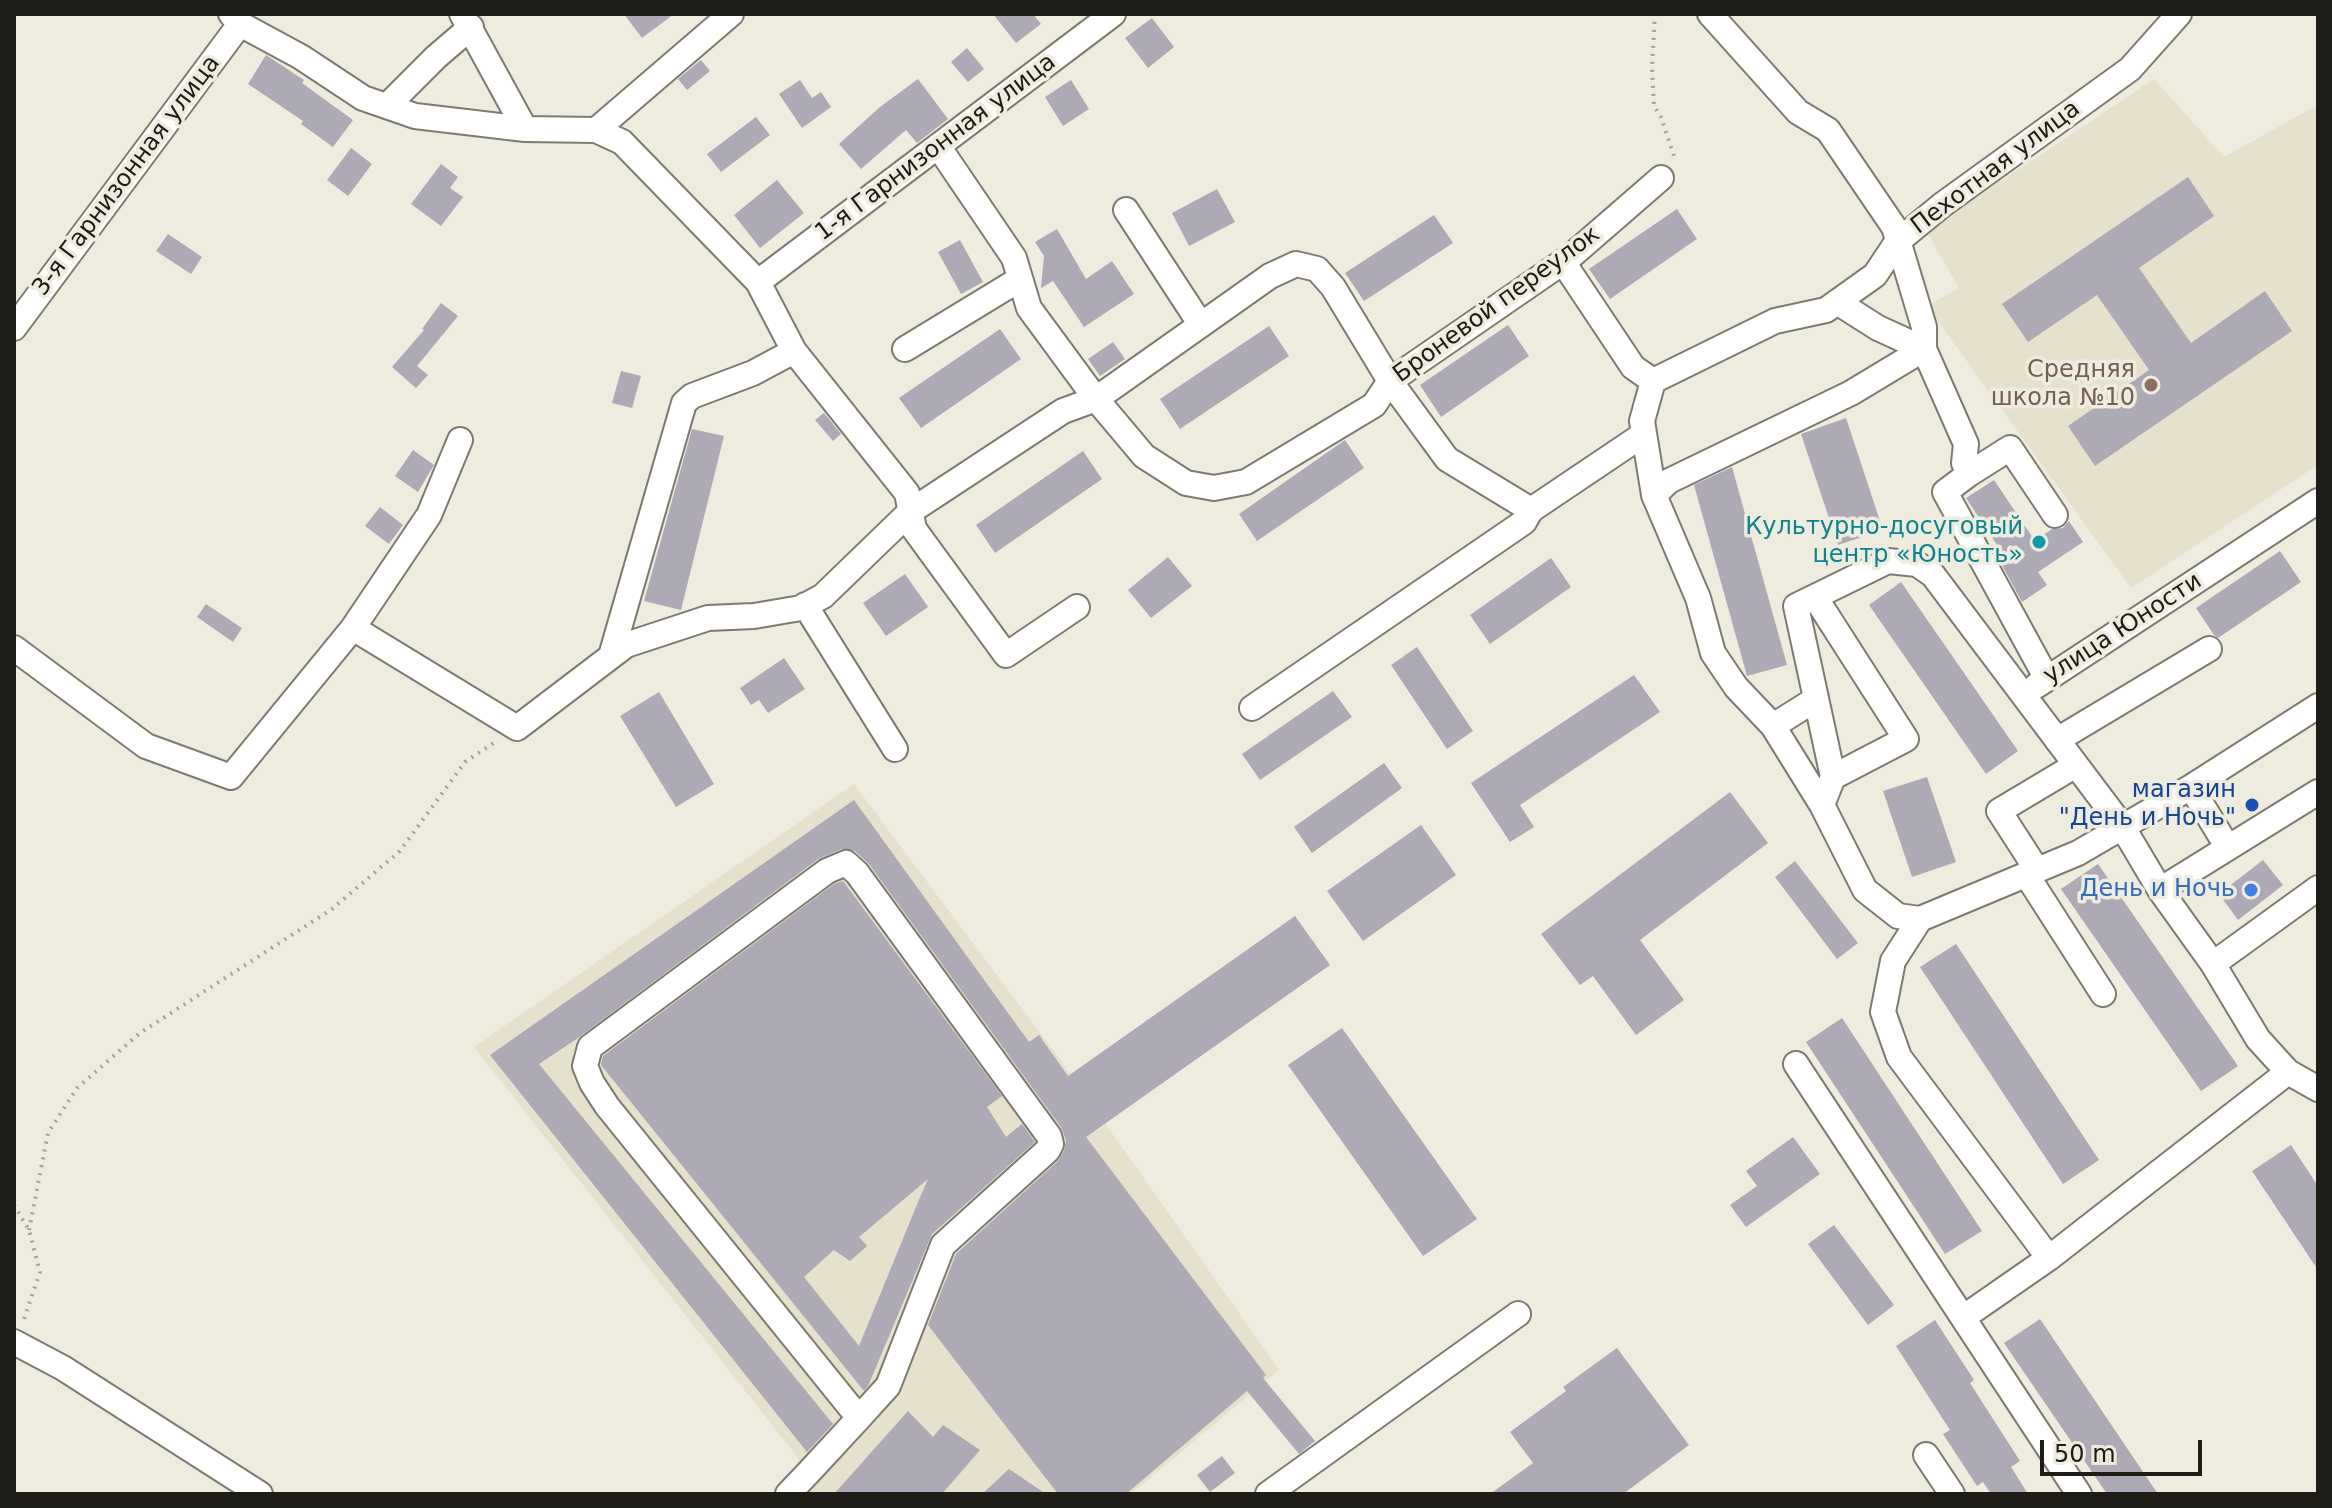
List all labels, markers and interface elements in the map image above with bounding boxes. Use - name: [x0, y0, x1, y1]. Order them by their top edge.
- street label: 1-я Гарнизонная улица: [810, 48, 1062, 248]
- street label: 3-я Гарнизонная улица: [27, 50, 227, 302]
- street label: Пехотная улица: [1906, 95, 2086, 241]
- street label: Броневой переулок: [1388, 220, 1606, 390]
- place label: Средняя школа №10: [1991, 357, 2135, 413]
- marker: Средняя школа №10: [2142, 376, 2160, 394]
- place label: Культурно-досуговый центр «Юность»: [1745, 514, 2023, 570]
- marker: Культурно-досуговый центр «Юность»: [2030, 533, 2048, 551]
- street label: улица Юности: [2038, 567, 2208, 691]
- place label: магазин "День и Ночь": [2059, 777, 2236, 833]
- marker: магазин "День и Ночь": [2243, 796, 2261, 814]
- place label: День и Ночь: [2080, 876, 2235, 904]
- marker: День и Ночь: [2242, 881, 2260, 899]
- scale bar: [2044, 1424, 2206, 1474]
- text: 50 m: [2054, 1440, 2116, 1468]

